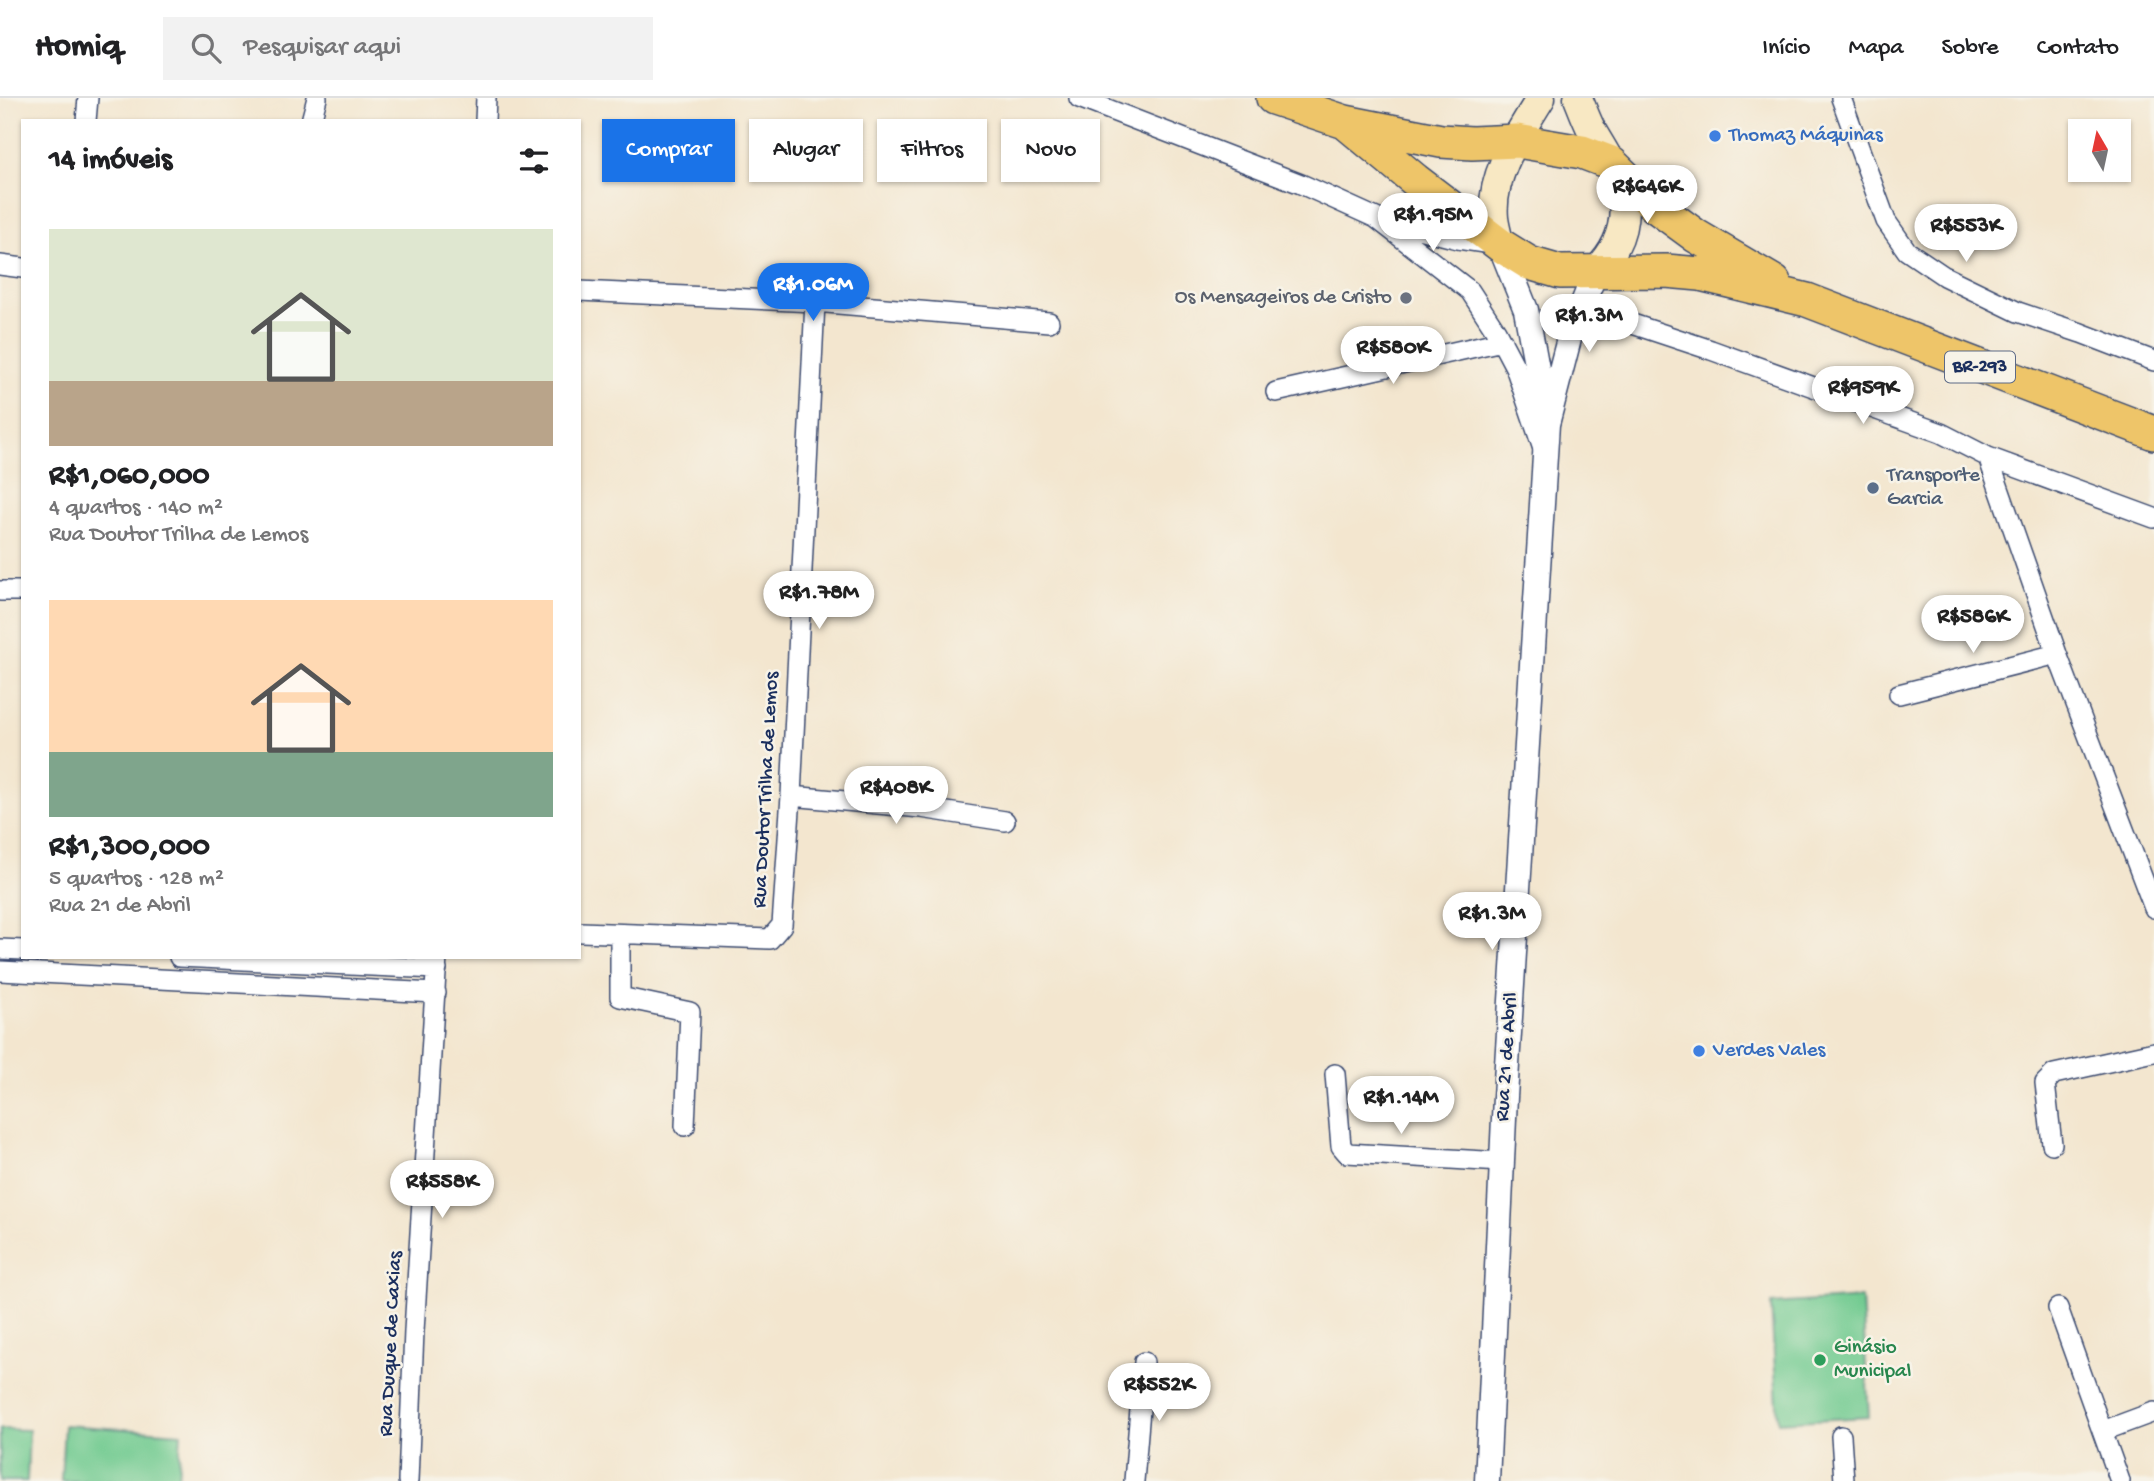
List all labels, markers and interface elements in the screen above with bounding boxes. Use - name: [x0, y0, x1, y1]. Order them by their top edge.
- search box: [163, 17, 653, 80]
- text: Homiq: [35, 29, 121, 67]
- icon: search: [187, 29, 225, 67]
- text: Pesquisar aqui: [243, 33, 401, 64]
- text: Início: [1762, 34, 1810, 63]
- text: Mapa: [1848, 34, 1904, 63]
- text: Sobre: [1942, 34, 1999, 63]
- text: Contato: [2037, 34, 2119, 63]
- chip: Comprar: [602, 119, 735, 182]
- chip: Alugar: [749, 119, 863, 182]
- chip: Filtros: [877, 119, 987, 182]
- chip: Novo: [1001, 119, 1100, 182]
- north arrow: [2068, 119, 2132, 182]
- map controls: [2068, 119, 2131, 182]
- place label: Thomaz Máquinas: [1728, 124, 1884, 149]
- marker: Thomaz Máquinas: [1707, 128, 1723, 144]
- icon: filters: [515, 142, 553, 180]
- text: 14 imóveis: [49, 144, 172, 179]
- pin: R$646K: [1590, 166, 1704, 225]
- text: R$646K: [1612, 174, 1682, 201]
- pin: R$1.95M: [1368, 194, 1498, 253]
- text: R$1.95M: [1394, 202, 1472, 229]
- pin: R$553K: [1909, 204, 2023, 264]
- text: R$553K: [1930, 213, 2002, 240]
- pin: R$1.06M: [748, 264, 878, 323]
- text: R$1.06M: [773, 272, 853, 299]
- icon: home: [238, 274, 364, 400]
- place label: Os Mensageiros de Cristo: [1175, 286, 1392, 311]
- marker: Os Mensageiros de Cristo: [1398, 290, 1414, 306]
- pin: R$1.3M: [1532, 294, 1646, 354]
- text: R$1.3M: [1556, 303, 1622, 330]
- pin: R$580K: [1336, 327, 1450, 386]
- text: R$580K: [1357, 335, 1429, 362]
- road number: BR-293: [1945, 352, 2015, 382]
- pin: R$959K: [1806, 366, 1920, 426]
- text: R$959K: [1828, 375, 1898, 402]
- text: R$1,060,000: [49, 460, 210, 495]
- place label: Transporte Garcia: [1886, 464, 1981, 513]
- marker: Transporte Garcia: [1865, 480, 1881, 496]
- text: 4 quartos · 140 m²: [49, 495, 223, 522]
- text: Rua Doutor Trilha de Lemos: [49, 522, 308, 549]
- pin: R$1.78M: [754, 572, 884, 631]
- text: R$1.78M: [779, 580, 859, 607]
- pin: R$586K: [1916, 596, 2030, 655]
- text: R$586K: [1937, 604, 2009, 631]
- icon: home: [238, 645, 364, 771]
- street label: Rua Doutor Trilha de Lemos: [748, 670, 786, 909]
- pin: R$408K: [839, 766, 953, 826]
- text: R$408K: [860, 775, 932, 802]
- text: R$1,300,000: [49, 831, 210, 866]
- text: 5 quartos · 128 m²: [49, 866, 224, 893]
- pin: R$1.3M: [1435, 892, 1549, 952]
- text: Rua 21 de Abril: [49, 893, 191, 920]
- text: R$1.3M: [1459, 901, 1525, 928]
- street label: Rua 21 de Abril: [1491, 992, 1525, 1122]
- place label: Verdes Vales: [1712, 1039, 1827, 1064]
- marker: Verdes Vales: [1691, 1043, 1707, 1059]
- pin: R$1.14M: [1336, 1076, 1466, 1136]
- text: R$1.14M: [1363, 1085, 1439, 1112]
- pin: R$558K: [385, 1160, 499, 1220]
- text: R$558K: [406, 1169, 478, 1196]
- street label: Rua Duque de Caxias: [375, 1250, 409, 1437]
- place label: Ginásio Municipal: [1834, 1336, 1911, 1385]
- marker: Ginásio Municipal: [1812, 1352, 1828, 1368]
- pin: R$552K: [1102, 1364, 1216, 1423]
- text: R$552K: [1124, 1372, 1194, 1399]

